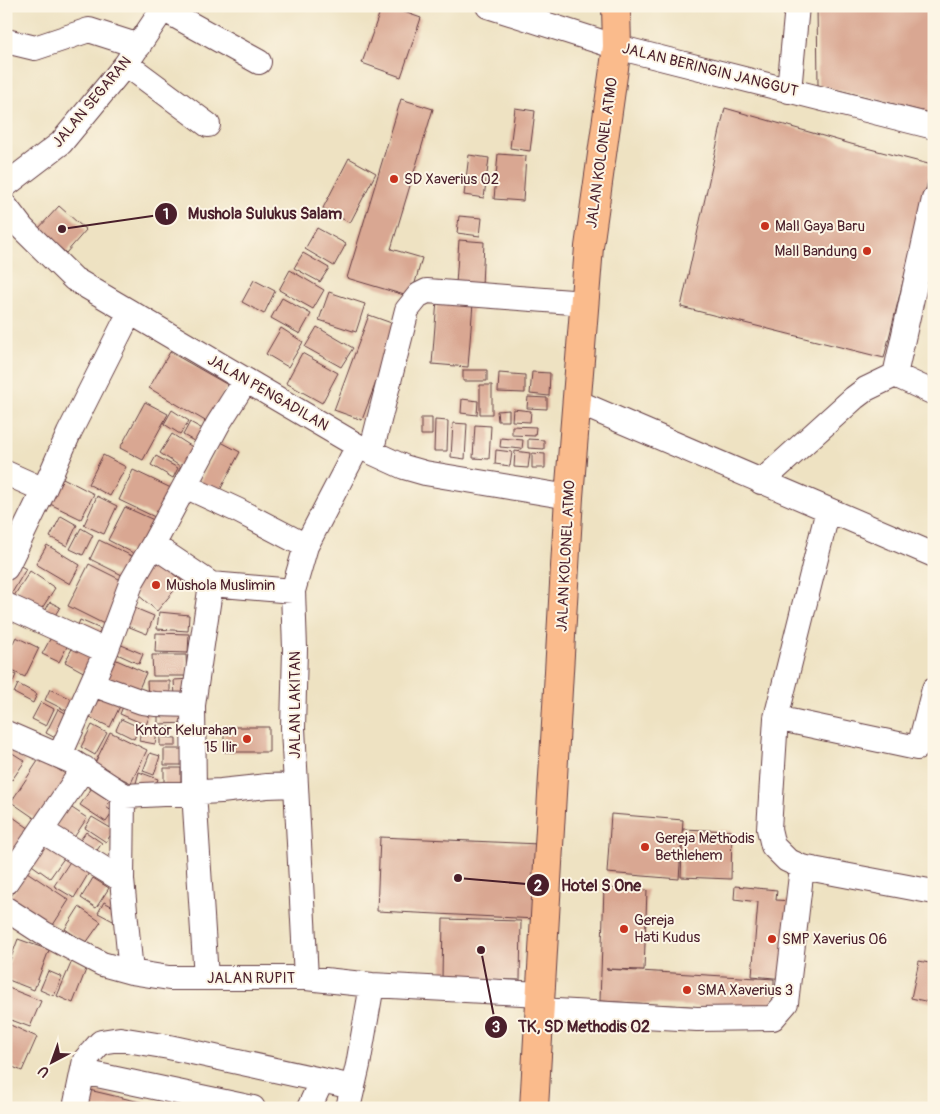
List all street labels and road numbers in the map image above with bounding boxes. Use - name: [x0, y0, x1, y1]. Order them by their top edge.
- street label: JALAN BERINGIN JANGGUT: [620, 39, 800, 101]
- street label: JALAN SEGARAN: [48, 52, 136, 152]
- street label: JALAN KOLONEL ATMO: [582, 76, 622, 230]
- street label: JALAN PENGADILAN: [204, 351, 332, 435]
- street label: JALAN KOLONEL ATMO: [553, 480, 579, 632]
- street label: JALAN LAKITAN: [286, 651, 305, 759]
- street label: JALAN RUPIT: [207, 969, 295, 988]

